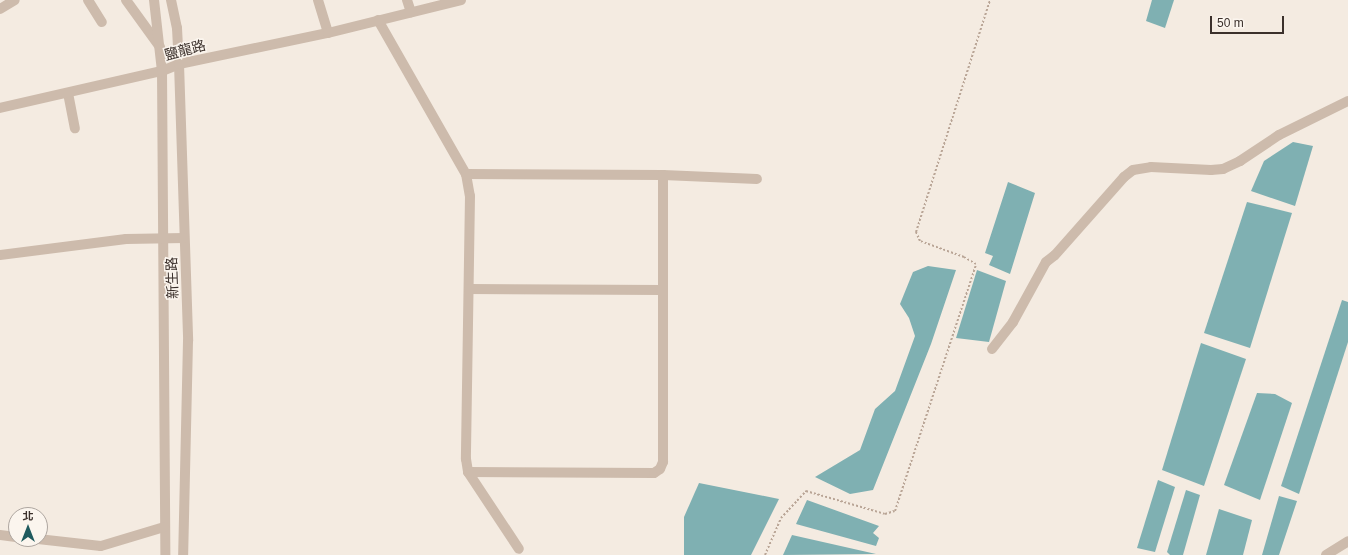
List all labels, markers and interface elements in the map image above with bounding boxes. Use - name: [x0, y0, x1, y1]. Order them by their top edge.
- scale bar: [1212, 8, 1286, 34]
- text: 50 m: [1217, 16, 1244, 30]
- street label: 鹽龍路: [163, 36, 207, 64]
- street label: 新生路: [163, 257, 181, 299]
- north arrow: [8, 507, 48, 547]
- text: 北: [23, 510, 34, 522]

